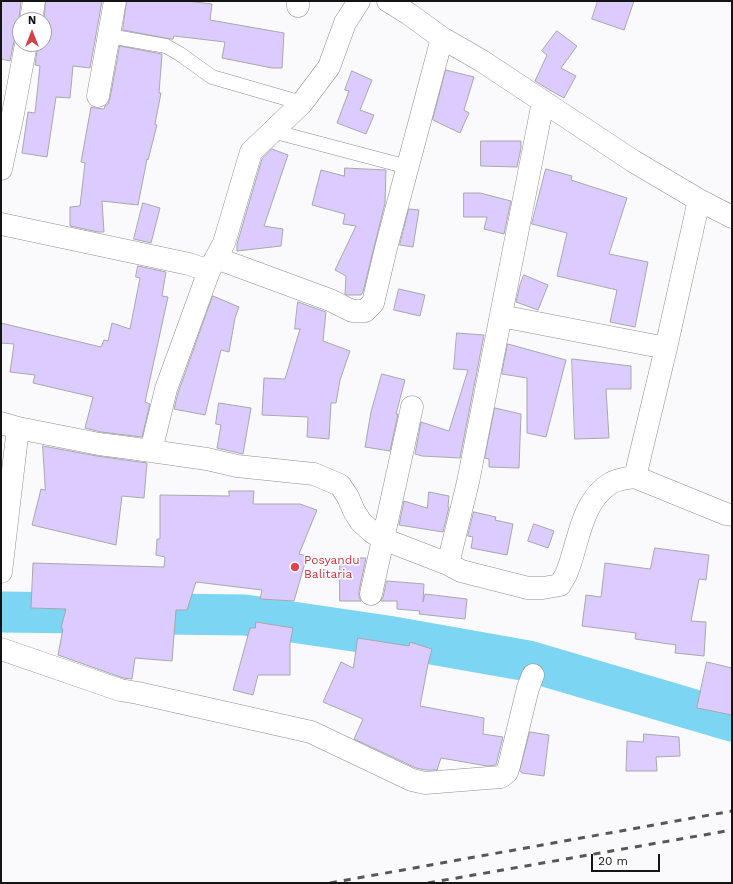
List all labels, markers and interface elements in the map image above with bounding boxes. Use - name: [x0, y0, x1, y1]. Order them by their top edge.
- north arrow: [12, 12, 52, 52]
- text: N: [28, 14, 36, 27]
- place label: Posyandu Balitaria: [304, 553, 360, 581]
- marker: Posyandu Balitaria: [289, 561, 301, 573]
- scale bar: [593, 846, 662, 872]
- text: 20 m: [598, 854, 628, 868]

